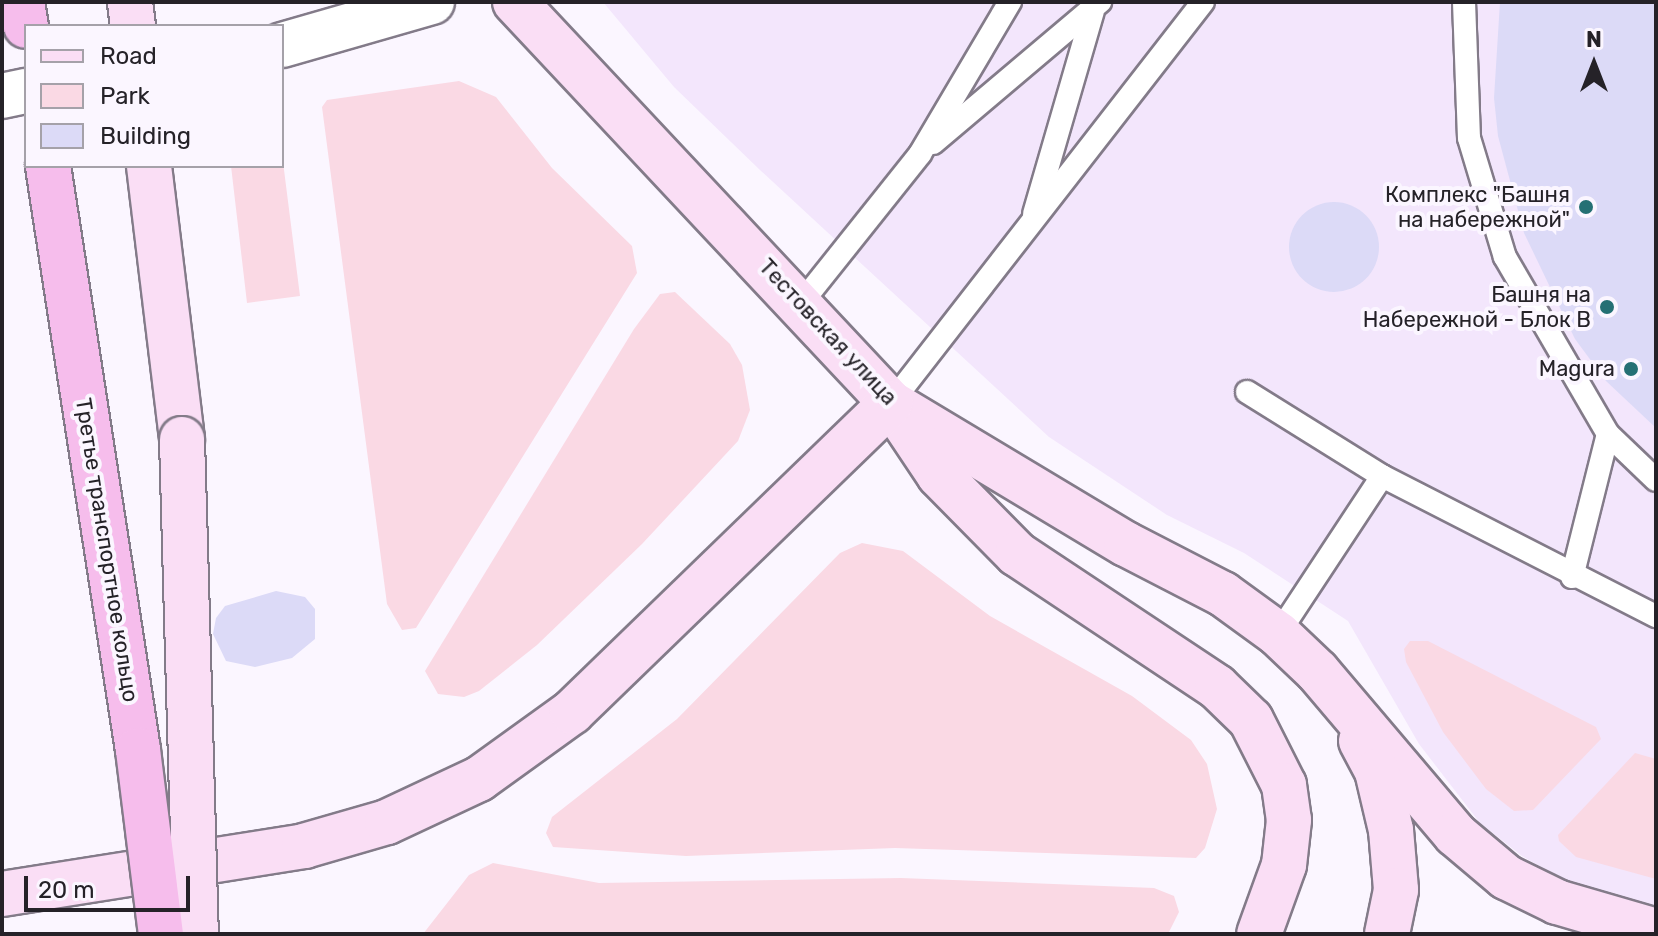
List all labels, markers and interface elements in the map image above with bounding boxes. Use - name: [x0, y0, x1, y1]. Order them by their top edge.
- legend: [24, 24, 284, 168]
- north arrow: [1554, 24, 1634, 104]
- text: N: [1586, 26, 1602, 53]
- text: Road: [100, 42, 157, 70]
- text: Park: [100, 82, 150, 110]
- text: Building: [100, 122, 191, 150]
- place label: Комплекс "Башня на набережной": [1385, 181, 1570, 232]
- marker: Комплекс "Башня на набережной": [1577, 198, 1595, 216]
- street label: Тестовская улица: [753, 253, 903, 411]
- place label: Башня на Набережной - Блок В: [1363, 281, 1591, 332]
- marker: Башня на Набережной - Блок В: [1598, 298, 1616, 316]
- place label: Magura: [1539, 356, 1615, 382]
- marker: Magura: [1622, 360, 1640, 378]
- street label: Третье транспортное кольцо: [70, 396, 144, 704]
- scale bar: [28, 860, 194, 910]
- text: 20 m: [38, 876, 95, 904]

